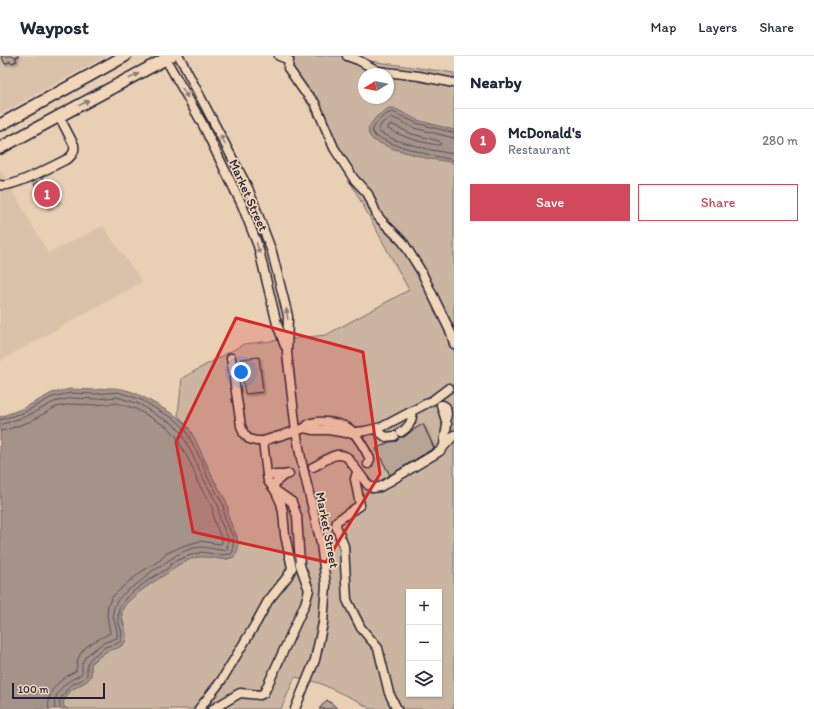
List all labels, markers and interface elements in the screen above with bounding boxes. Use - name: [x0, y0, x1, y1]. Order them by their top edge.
- text: Waypost: [20, 16, 89, 39]
- text: Map: [651, 19, 676, 36]
- text: Layers: [698, 19, 737, 36]
- text: Share: [759, 19, 794, 36]
- north arrow: [358, 68, 394, 104]
- one-way arrow: [128, 72, 140, 79]
- text: Nearby: [470, 72, 522, 92]
- one-way arrow: [181, 87, 188, 99]
- one-way arrow: [78, 100, 89, 107]
- text: McDonald's: [508, 124, 581, 142]
- text: 1: [480, 133, 486, 148]
- text: 280 m: [762, 133, 798, 148]
- one-way arrow: [220, 134, 226, 146]
- text: Restaurant: [508, 142, 570, 157]
- street label: Market Street: [226, 157, 271, 234]
- pin: 1: [34, 179, 60, 209]
- button: Save: [470, 184, 630, 221]
- button: Share: [638, 184, 798, 221]
- one-way arrow: [255, 242, 261, 254]
- one-way arrow: [284, 308, 290, 320]
- your location: [231, 362, 251, 382]
- street label: Market Street: [313, 491, 342, 570]
- map controls: [406, 589, 442, 697]
- button: +: [406, 589, 442, 625]
- button: −: [406, 625, 442, 661]
- button: layers: [406, 661, 442, 697]
- scale bar: [12, 681, 105, 700]
- text: 100 m: [18, 683, 48, 696]

